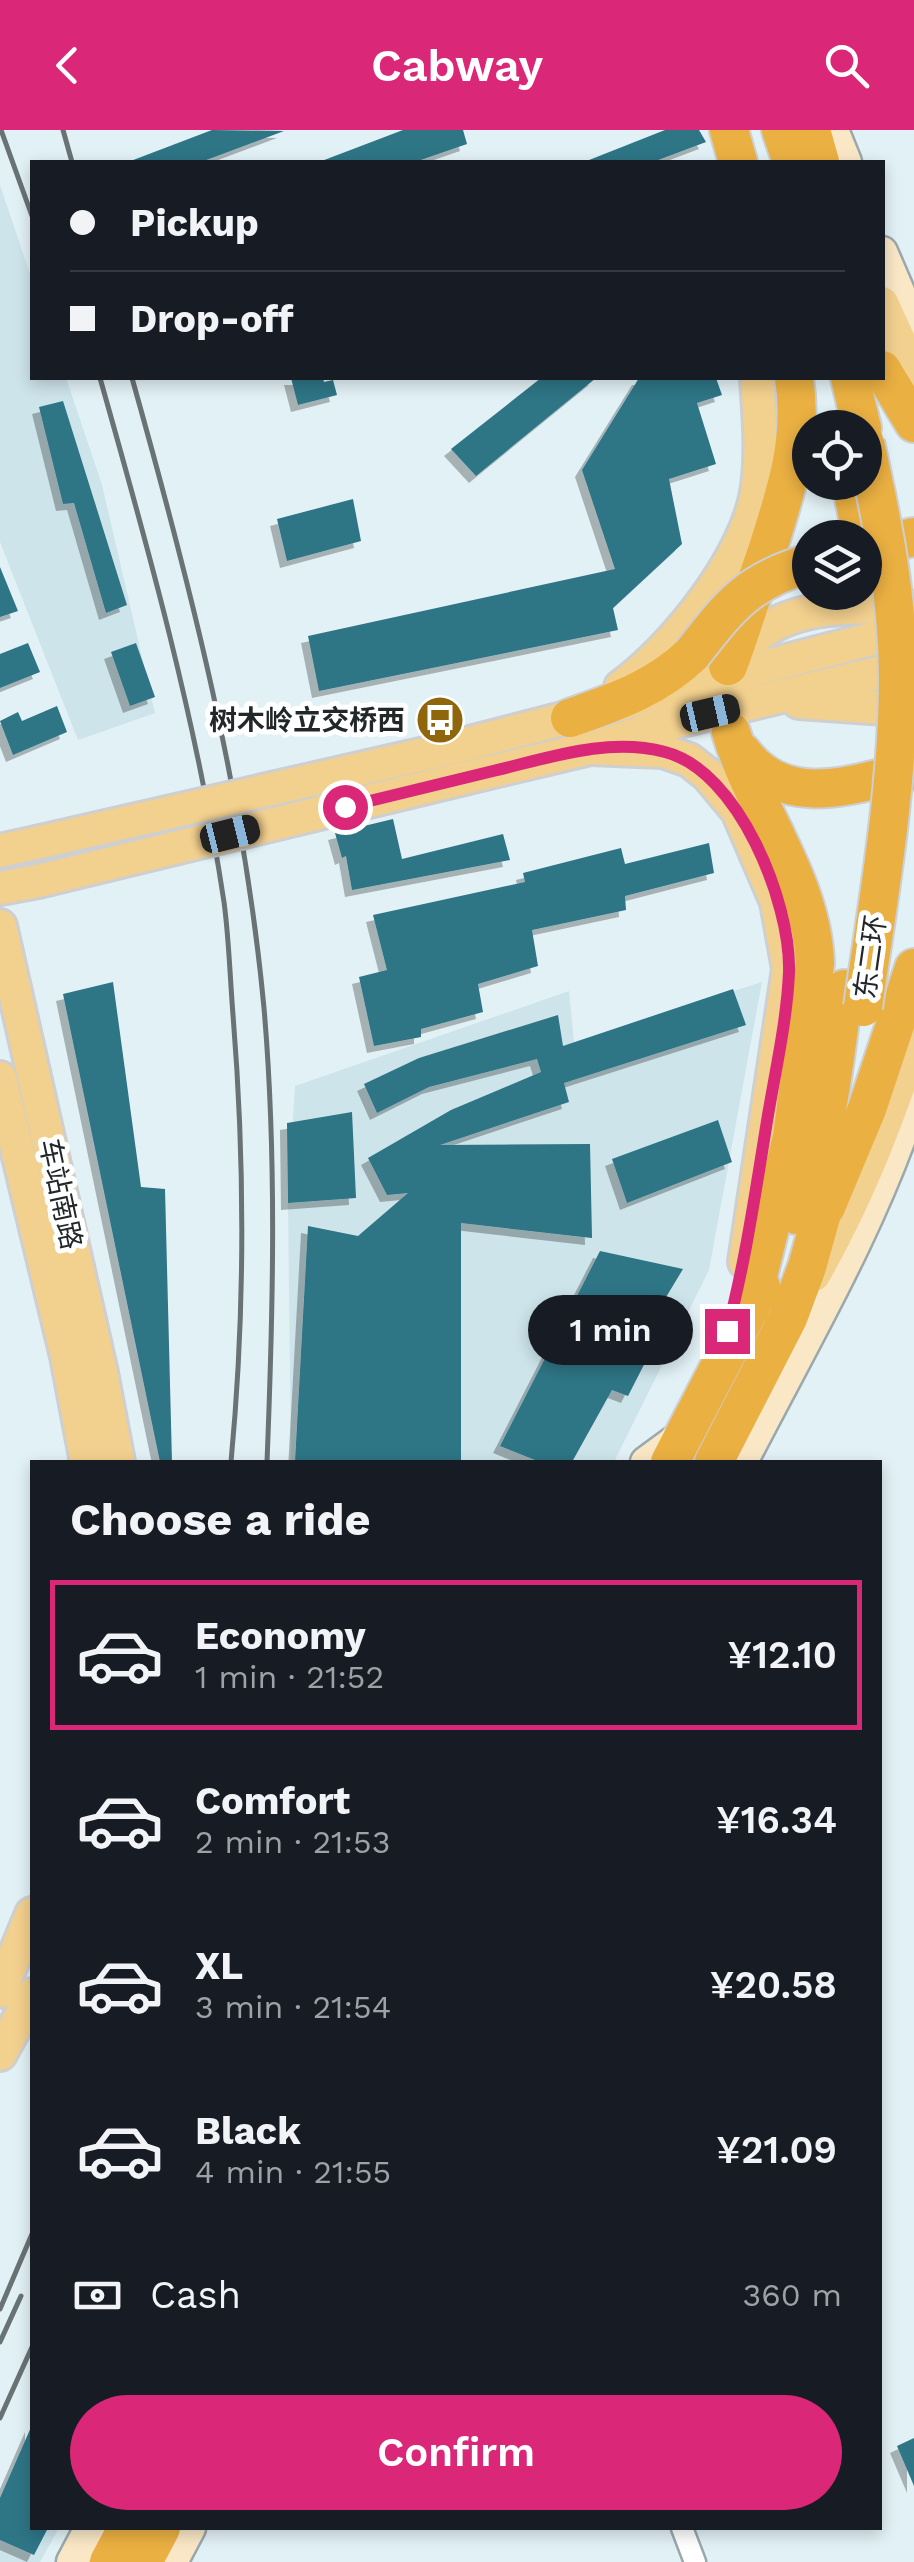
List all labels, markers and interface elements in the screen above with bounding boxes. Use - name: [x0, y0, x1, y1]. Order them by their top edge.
- icon: back: [40, 38, 95, 93]
- icon: search: [819, 38, 874, 93]
- text: Cabway: [371, 39, 543, 92]
- text: Pickup: [130, 201, 259, 245]
- text: Drop-off: [130, 297, 294, 341]
- map controls: [792, 410, 882, 610]
- button: locate: [792, 410, 882, 500]
- button: layers: [792, 520, 882, 610]
- car: [677, 692, 743, 734]
- bus stop icon: 树木岭立交桥西: [414, 694, 466, 746]
- place label: 树木岭立交桥西: [209, 704, 405, 737]
- route start: [323, 785, 368, 830]
- car: [197, 812, 263, 856]
- street label: 东二环: [848, 913, 893, 1001]
- street label: 车站南路: [33, 1136, 88, 1252]
- callout: 1 min: [527, 1296, 692, 1366]
- route end: [705, 1309, 750, 1354]
- text: 1 min: [569, 1311, 652, 1349]
- text: Choose a ride: [70, 1493, 370, 1546]
- icon: car: [75, 1610, 165, 1700]
- text: Economy: [195, 1614, 366, 1658]
- text: ¥12.10: [727, 1633, 837, 1677]
- text: 1 min · 21:52: [195, 1658, 384, 1696]
- icon: car: [75, 1775, 165, 1865]
- text: Comfort: [195, 1779, 350, 1823]
- text: ¥16.34: [716, 1798, 837, 1842]
- text: 2 min · 21:53: [195, 1823, 390, 1861]
- icon: car: [75, 1940, 165, 2030]
- text: XL: [195, 1944, 243, 1988]
- text: ¥20.58: [710, 1963, 837, 2007]
- text: 3 min · 21:54: [195, 1988, 391, 2026]
- icon: car: [75, 2105, 165, 2195]
- text: Black: [195, 2109, 301, 2153]
- text: ¥21.09: [716, 2128, 837, 2172]
- text: 4 min · 21:55: [195, 2153, 391, 2191]
- icon: cash: [70, 2268, 125, 2323]
- text: Cash: [150, 2273, 241, 2317]
- text: 360 m: [743, 2276, 842, 2314]
- button: Confirm: [70, 2395, 842, 2510]

